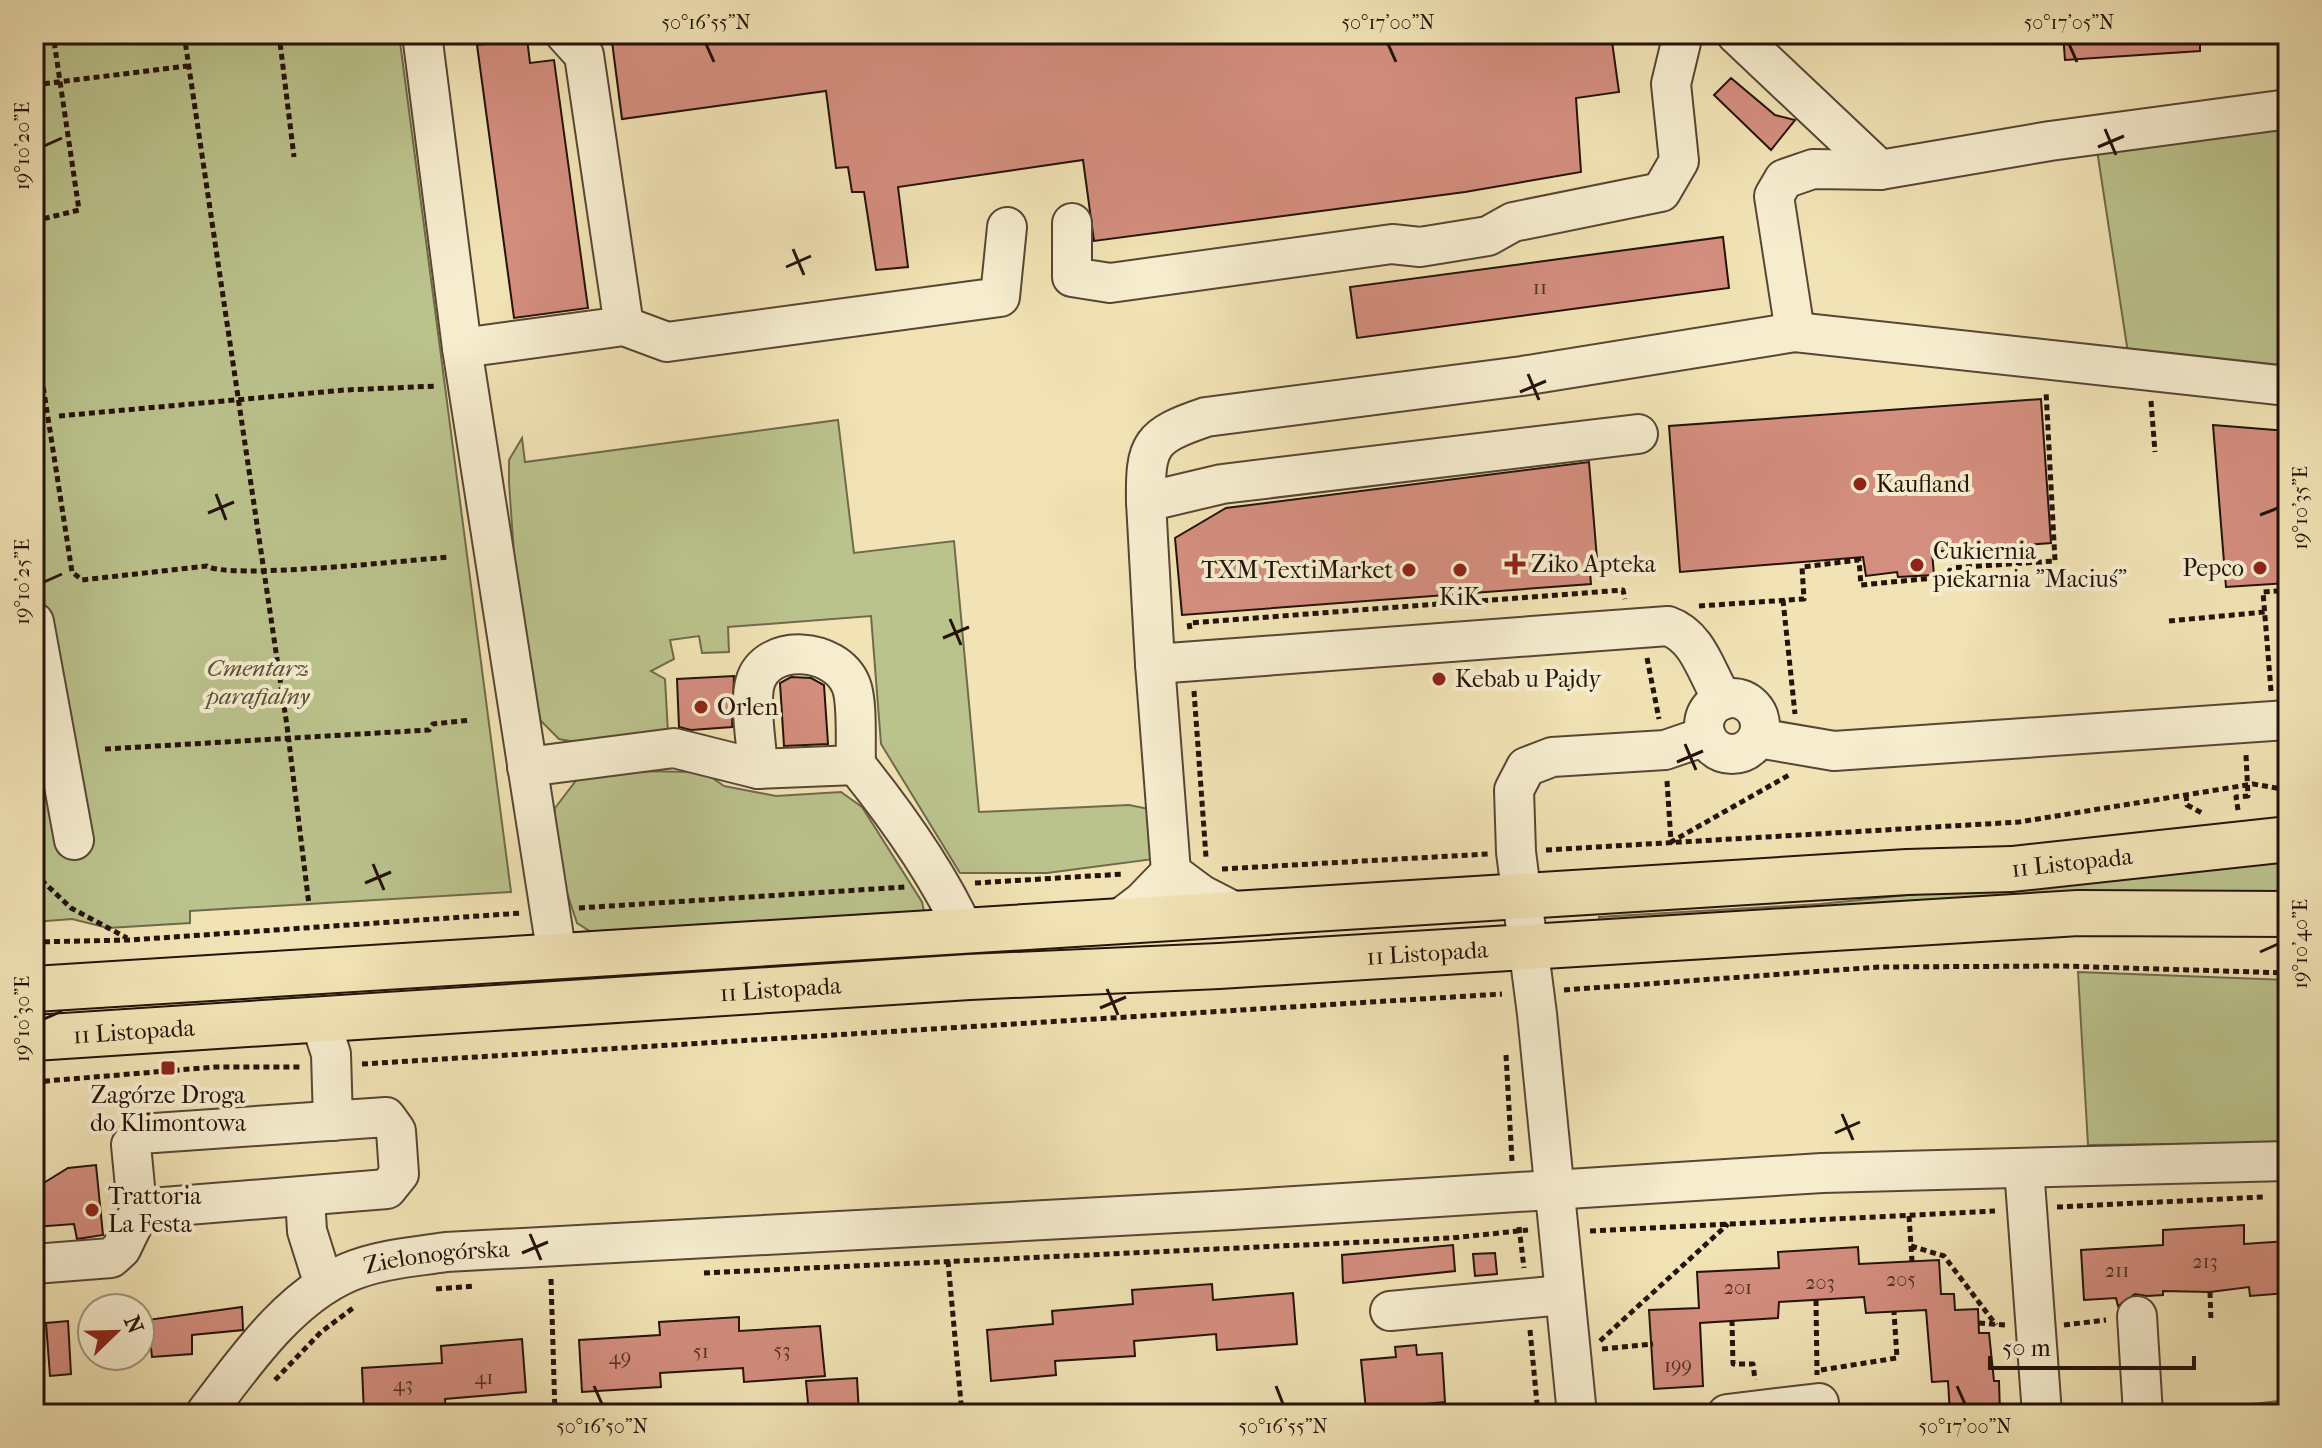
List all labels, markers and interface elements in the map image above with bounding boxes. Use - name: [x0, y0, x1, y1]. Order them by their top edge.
- text: 50°16'55"N: [661, 11, 751, 34]
- text: 50°17'00"N: [1342, 11, 1435, 34]
- text: 50°17'05"N: [2024, 11, 2114, 34]
- text: 19°10'20"E: [11, 102, 34, 190]
- house number: 11: [1533, 276, 1547, 299]
- text: 19°10'35"E: [2289, 466, 2312, 550]
- place label: Kaufland: [1876, 470, 1971, 498]
- marker: Kaufland: [1851, 475, 1869, 493]
- place label: Cukiernia piekarnia "Maciuś": [1932, 537, 2127, 593]
- text: 19°10'25"E: [11, 539, 34, 625]
- place label: Ziko Apteka: [1531, 550, 1657, 578]
- place label: Pepco: [2182, 554, 2244, 582]
- marker: Ziko Apteka: [1506, 555, 1524, 573]
- place label: TXM TextiMarket: [1201, 556, 1393, 584]
- marker: Cukiernia piekarnia "Maciuś": [1908, 556, 1926, 574]
- marker: Pepco: [2251, 559, 2269, 577]
- marker: TXM TextiMarket: [1400, 561, 1418, 579]
- marker: KiK: [1451, 561, 1469, 579]
- place label: KiK: [1439, 583, 1483, 611]
- park label: Cmentarz parafialny: [202, 654, 311, 710]
- place label: Kebab u Pajdy: [1455, 665, 1602, 693]
- marker: Kebab u Pajdy: [1430, 670, 1448, 688]
- place label: Orlen: [717, 693, 778, 721]
- marker: Orlen: [692, 698, 710, 716]
- street label: 11 Listopada: [2010, 842, 2135, 883]
- text: 19°10'40"E: [2289, 899, 2312, 989]
- street label: 11 Listopada: [1366, 935, 1490, 971]
- street label: 11 Listopada: [719, 971, 843, 1007]
- text: 19°10'30"E: [11, 976, 34, 1062]
- street label: 11 Listopada: [72, 1013, 196, 1049]
- marker: Zagórze Droga do Klimontowa: [159, 1059, 177, 1077]
- place label: Zagórze Droga do Klimontowa: [90, 1081, 247, 1137]
- place label: Trattoria La Festa: [108, 1182, 202, 1238]
- marker: Trattoria La Festa: [83, 1201, 101, 1219]
- street label: Zielonogórska: [361, 1235, 511, 1280]
- house number: 213: [2192, 1250, 2218, 1273]
- house number: 211: [2105, 1259, 2129, 1282]
- house number: 205: [1886, 1268, 1916, 1291]
- house number: 203: [1805, 1271, 1835, 1294]
- house number: 201: [1724, 1276, 1752, 1299]
- north arrow: [76, 1292, 156, 1372]
- text: N: [118, 1312, 149, 1338]
- scale bar: [1990, 1320, 2194, 1370]
- text: 50 m: [2002, 1334, 2051, 1362]
- house number: 53: [774, 1339, 790, 1362]
- house number: 51: [693, 1340, 709, 1363]
- house number: 49: [609, 1346, 631, 1369]
- house number: 199: [1664, 1354, 1692, 1377]
- house number: 41: [475, 1366, 493, 1389]
- house number: 43: [393, 1373, 413, 1396]
- text: 50°16'50"N: [556, 1415, 648, 1438]
- text: 50°16'55"N: [1238, 1415, 1328, 1438]
- text: 50°17'00"N: [1919, 1415, 2012, 1438]

